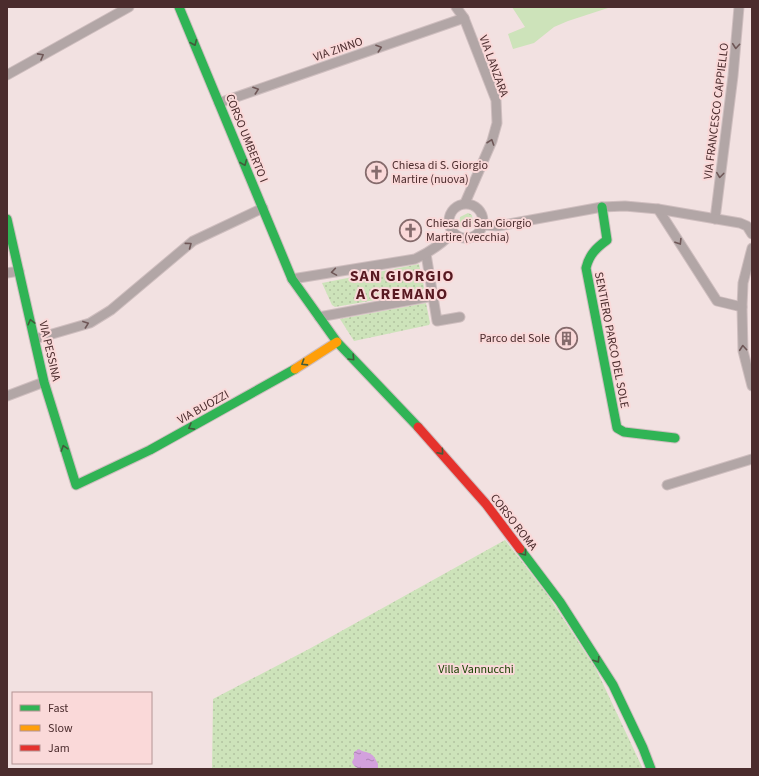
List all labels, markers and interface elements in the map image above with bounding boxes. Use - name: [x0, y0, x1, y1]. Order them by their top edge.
- street label: VIA ZINNO: [311, 33, 365, 66]
- street label: VIA LANZARA: [474, 33, 513, 100]
- one-way arrow: [190, 39, 198, 46]
- street label: VIA FRANCESCO CAPPIELLO: [700, 42, 733, 180]
- one-way arrow: [732, 43, 741, 49]
- one-way arrow: [376, 44, 383, 52]
- one-way arrow: [37, 54, 44, 61]
- one-way arrow: [253, 86, 260, 95]
- street label: CORSO UMBERTO I: [221, 91, 272, 185]
- one-way arrow: [487, 138, 495, 145]
- place label: Chiesa di S. Giorgio Martire (nuova): [392, 157, 488, 188]
- one-way arrow: [240, 159, 248, 166]
- church icon: Chiesa di S. Giorgio Martire (nuova): [364, 159, 390, 185]
- one-way arrow: [716, 172, 725, 178]
- place label: Chiesa di San Giorgio Martire (vecchia): [426, 215, 532, 246]
- church icon: Chiesa di San Giorgio Martire (vecchia): [397, 217, 423, 243]
- one-way arrow: [674, 238, 682, 245]
- one-way arrow: [184, 243, 191, 250]
- district label: SAN GIORGIO A CREMANO: [350, 265, 454, 305]
- one-way arrow: [330, 267, 337, 276]
- street label: SENTIERO PARCO DEL SOLE: [590, 270, 633, 410]
- one-way arrow: [28, 319, 36, 325]
- street label: VIA PESSINA: [34, 319, 65, 383]
- one-way arrow: [83, 320, 90, 328]
- building icon: Parco del Sole: [553, 325, 579, 351]
- place label: Parco del Sole: [480, 330, 550, 347]
- one-way arrow: [739, 345, 748, 351]
- one-way arrow: [347, 353, 355, 361]
- one-way arrow: [301, 358, 308, 365]
- street label: VIA BUOZZI: [174, 386, 232, 429]
- one-way arrow: [187, 422, 195, 430]
- one-way arrow: [60, 445, 69, 452]
- one-way arrow: [437, 448, 444, 455]
- street label: CORSO ROMA: [486, 490, 542, 555]
- one-way arrow: [519, 549, 526, 556]
- one-way arrow: [593, 656, 600, 663]
- park label: Villa Vannucchi: [438, 661, 514, 678]
- legend: [12, 692, 152, 764]
- text: Fast: [48, 700, 68, 717]
- text: Slow: [48, 720, 73, 737]
- text: Jam: [48, 740, 70, 757]

